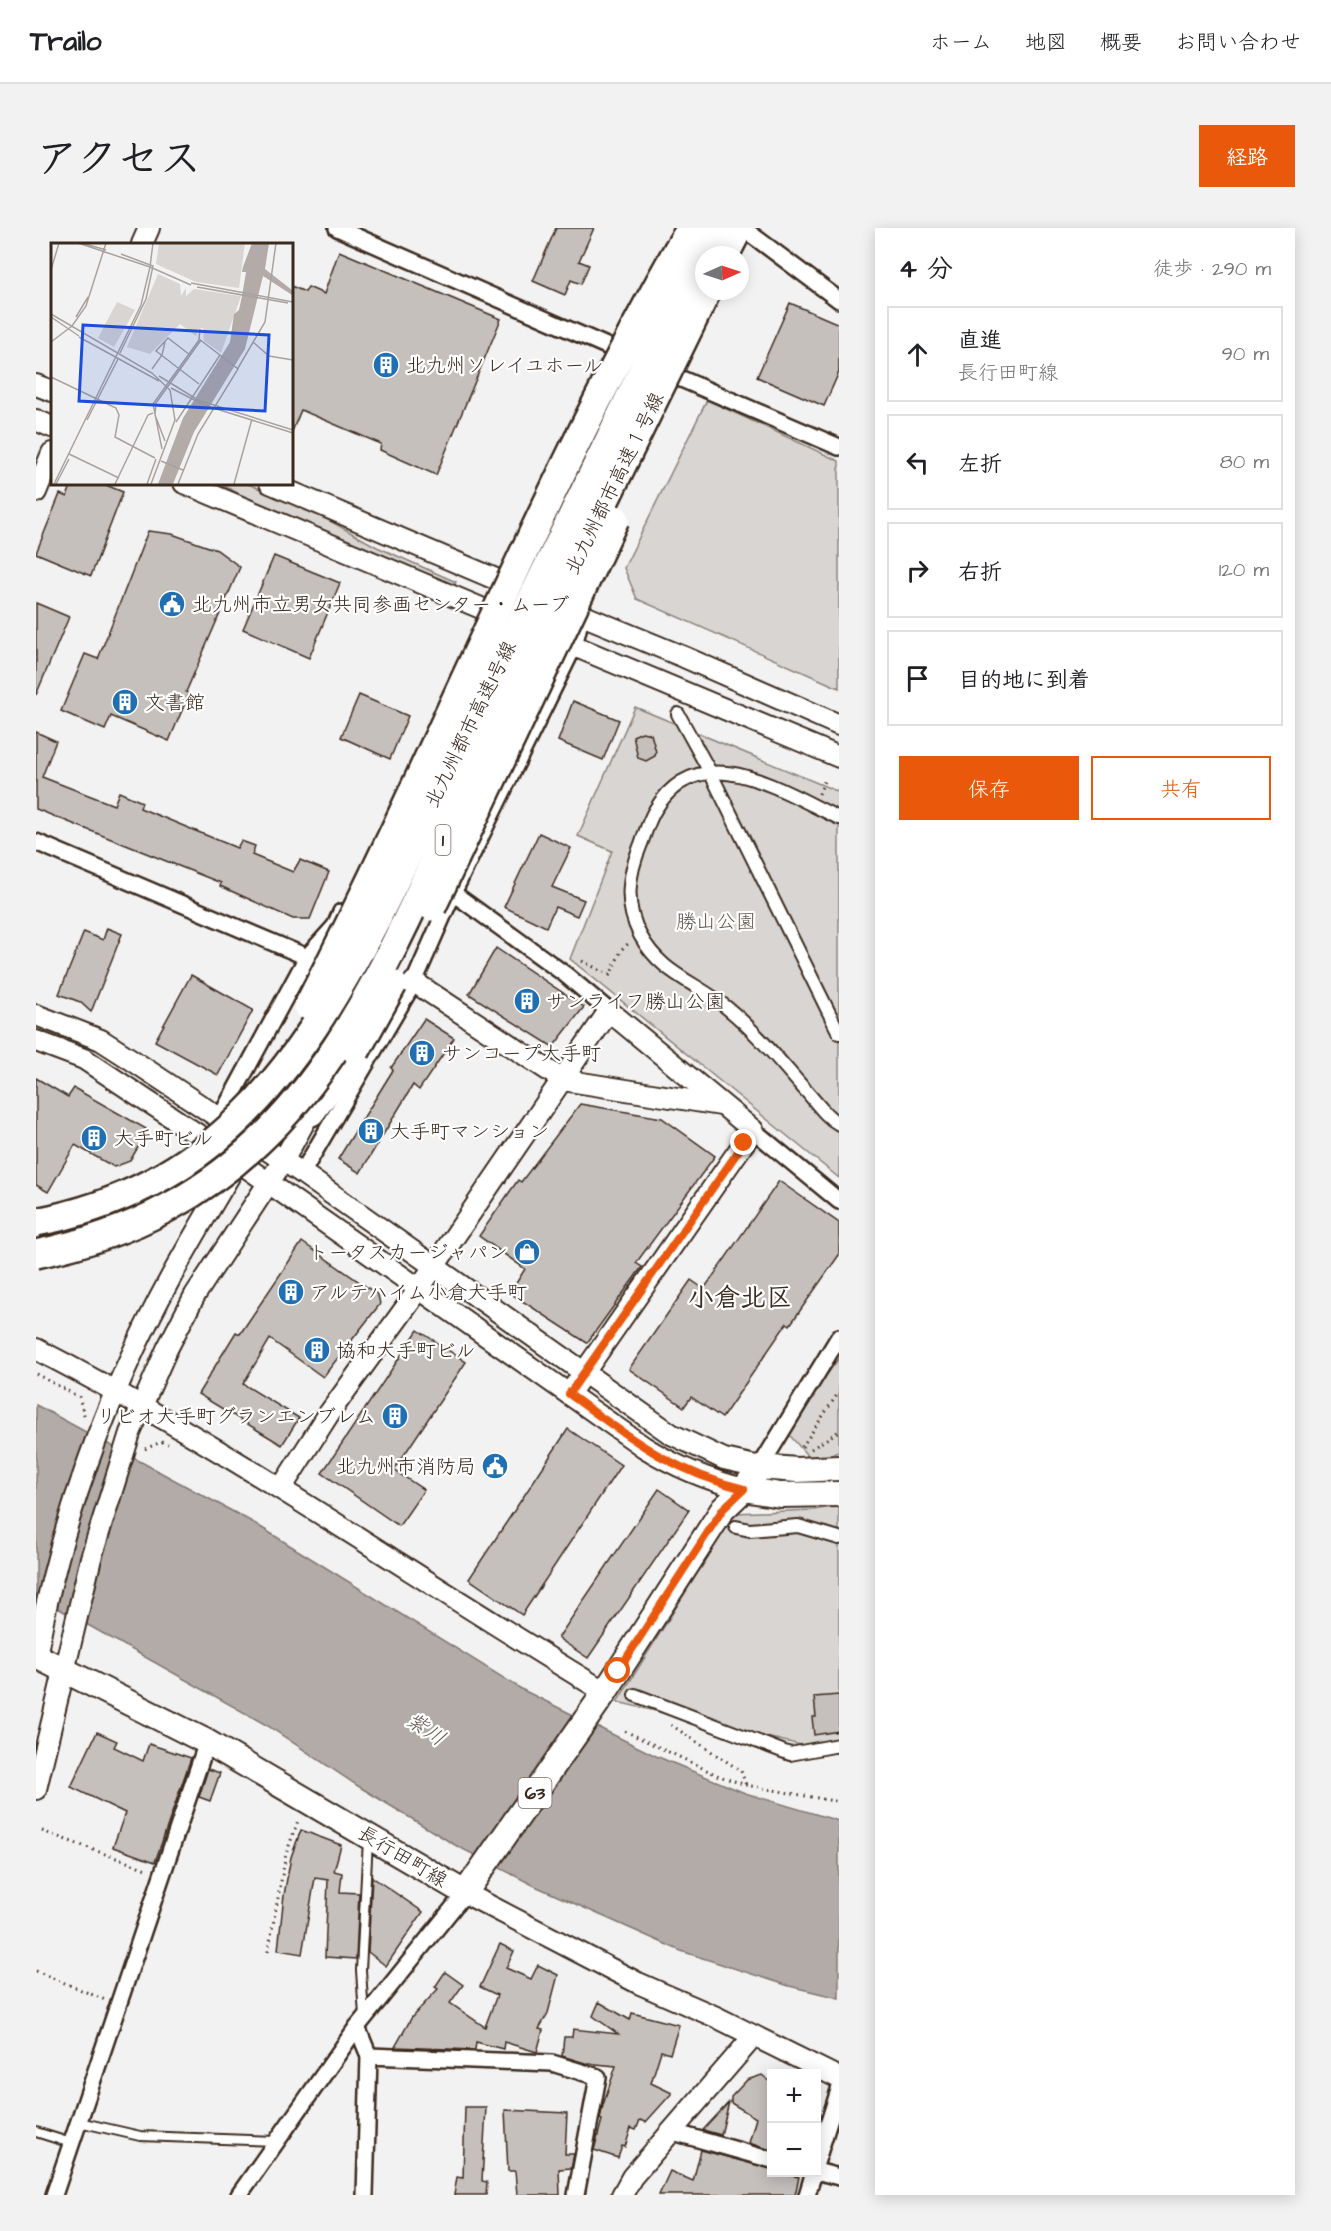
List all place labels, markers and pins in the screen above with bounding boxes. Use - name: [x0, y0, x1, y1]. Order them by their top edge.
- building icon: 北九州ソレイユホール: [371, 350, 401, 380]
- place label: 北九州ソレイユホール: [406, 352, 603, 380]
- public building icon: 北九州市立男女共同参画センター・ムーブ: [157, 589, 187, 619]
- place label: 北九州市立男女共同参画センター・ムーブ: [192, 591, 570, 619]
- building icon: 文書館: [110, 687, 140, 717]
- place label: 文書館: [145, 689, 205, 717]
- building icon: サンライフ勝山公園: [512, 986, 542, 1016]
- place label: サンライフ勝山公園: [546, 988, 725, 1016]
- building icon: サンコープ大手町: [407, 1038, 437, 1068]
- place label: サンコープ大手町: [442, 1040, 601, 1068]
- building icon: 大手町マンション: [356, 1116, 386, 1146]
- place label: 大手町マンション: [390, 1118, 549, 1146]
- building icon: 大手町ビル: [79, 1123, 109, 1153]
- place label: 大手町ビル: [114, 1125, 214, 1153]
- shop icon: トータスカージャパン: [512, 1237, 542, 1267]
- place label: トータスカージャパン: [308, 1239, 508, 1267]
- building icon: アルテハイム小倉大手町: [276, 1277, 306, 1307]
- place label: アルテハイム小倉大手町: [310, 1279, 527, 1307]
- building icon: 協和大手町ビル: [302, 1335, 332, 1365]
- place label: 協和大手町ビル: [336, 1337, 476, 1365]
- building icon: リビオ大手町グランエンブレム: [380, 1401, 410, 1431]
- place label: リビオ大手町グランエンブレム: [96, 1403, 376, 1431]
- public building icon: 北九州市消防局: [480, 1451, 510, 1481]
- place label: 北九州市消防局: [336, 1453, 476, 1481]

